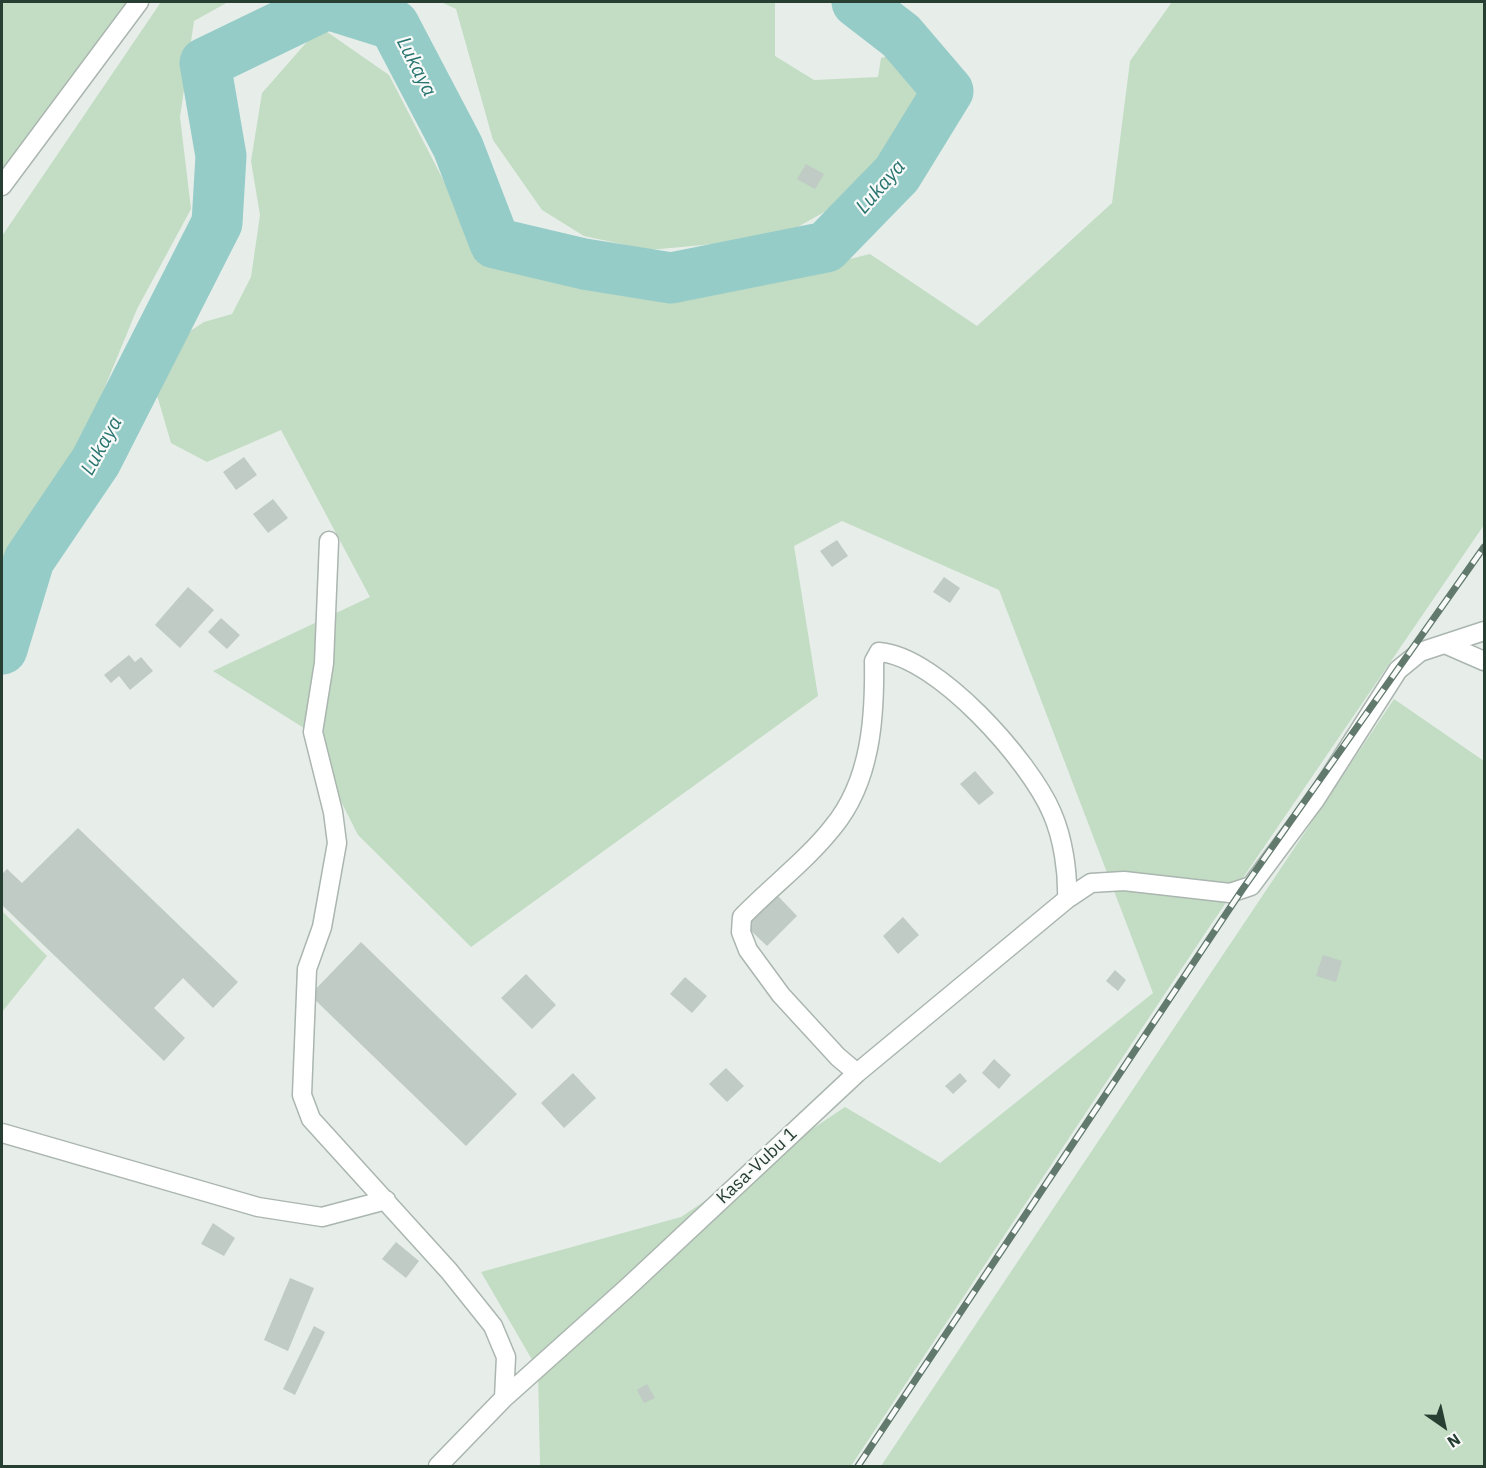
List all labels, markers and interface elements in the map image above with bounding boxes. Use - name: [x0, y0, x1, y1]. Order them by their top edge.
- water label: Lukaya: [391, 33, 441, 101]
- water label: Lukaya: [851, 155, 911, 219]
- water label: Lukaya: [76, 412, 128, 480]
- street label: Kasa-Vubu 1: [712, 1123, 802, 1209]
- north arrow: [1414, 1396, 1474, 1456]
- text: N: [1444, 1429, 1464, 1452]

